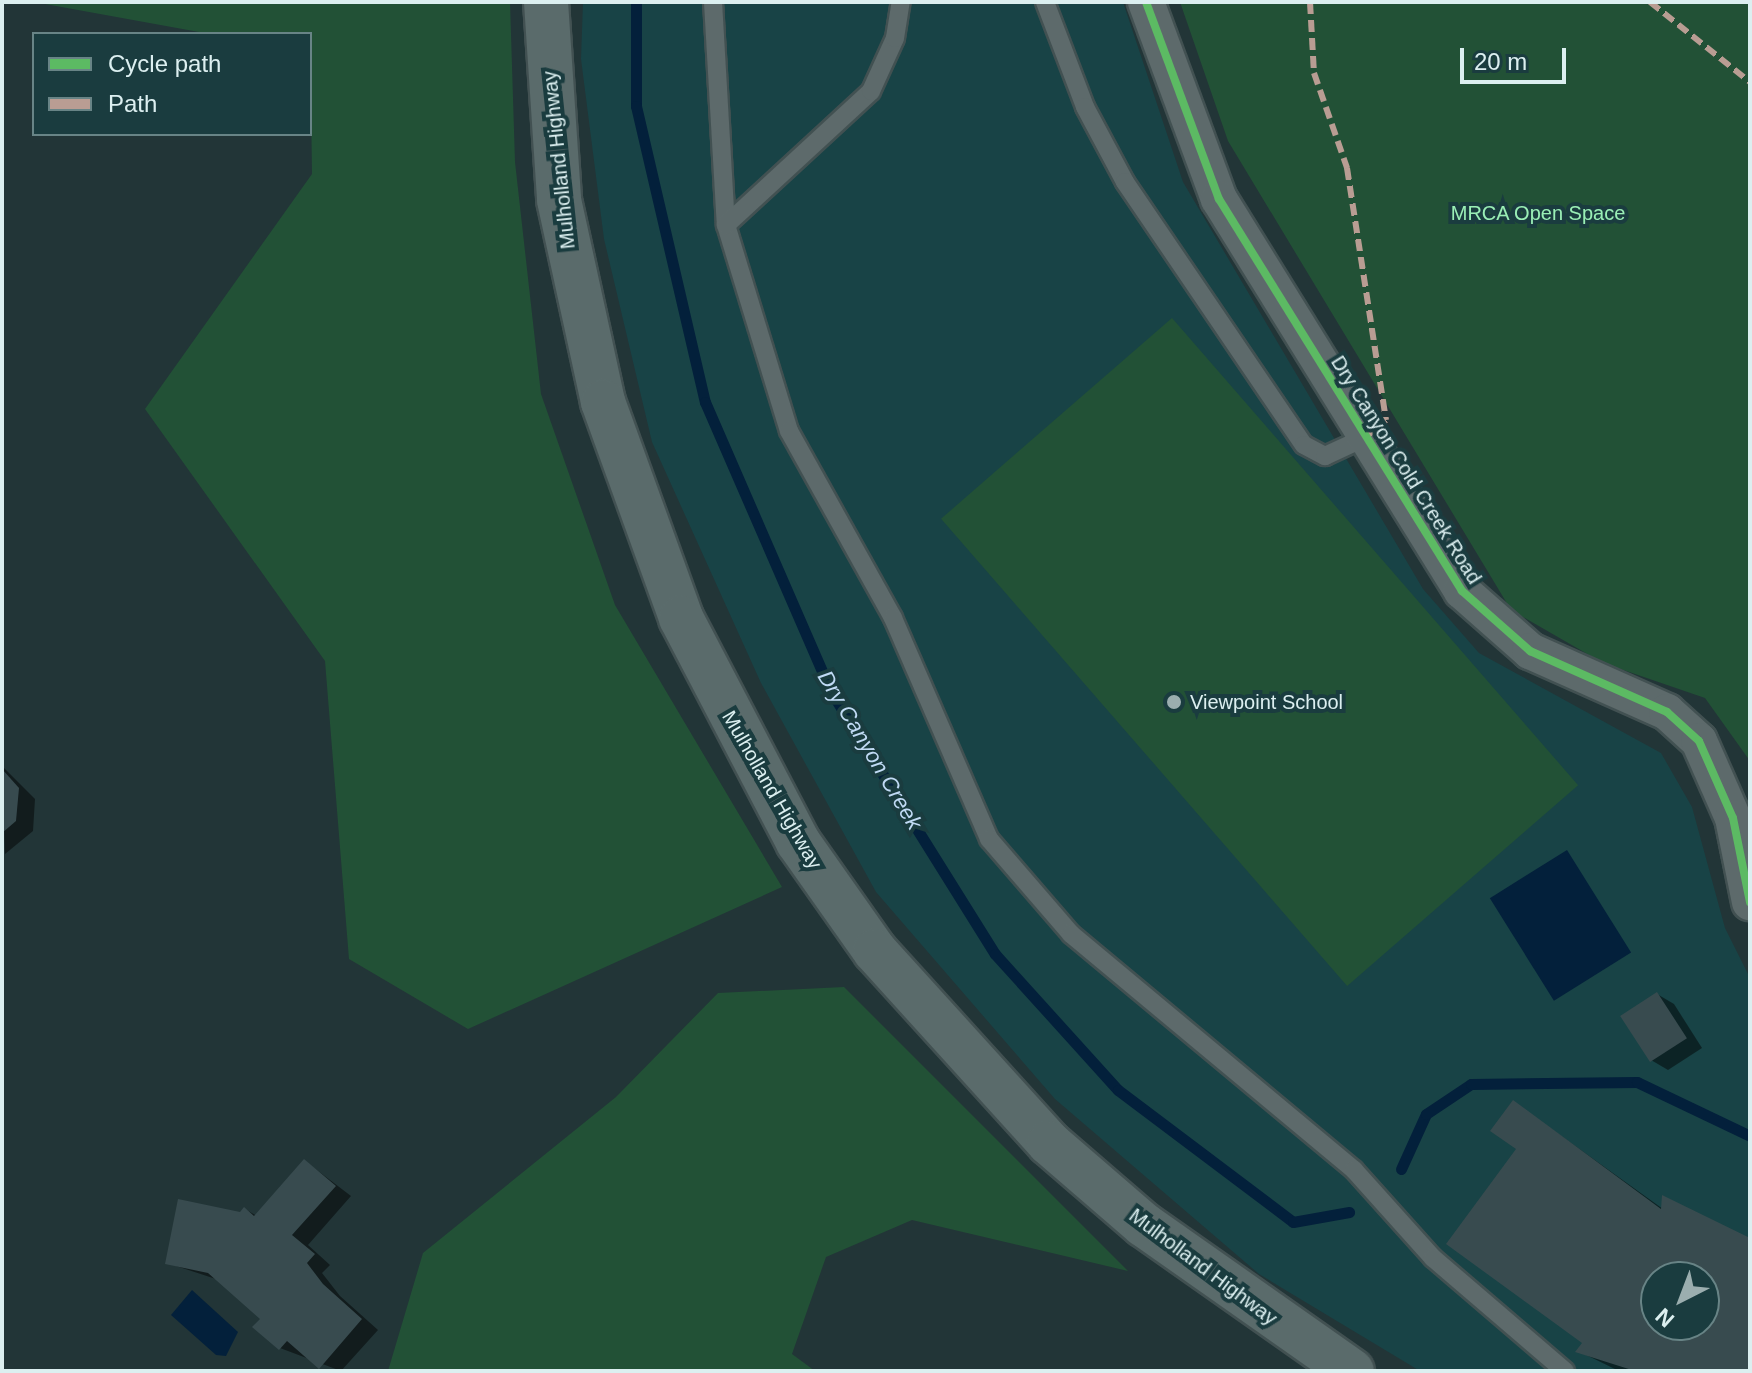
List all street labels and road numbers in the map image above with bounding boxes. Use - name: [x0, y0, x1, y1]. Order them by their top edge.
- street label: Mulholland Highway: [538, 70, 580, 250]
- street label: Dry Canyon Cold Creek Road: [1326, 351, 1486, 589]
- street label: Mulholland Highway: [717, 706, 827, 874]
- street label: Mulholland Highway: [1124, 1204, 1282, 1330]

